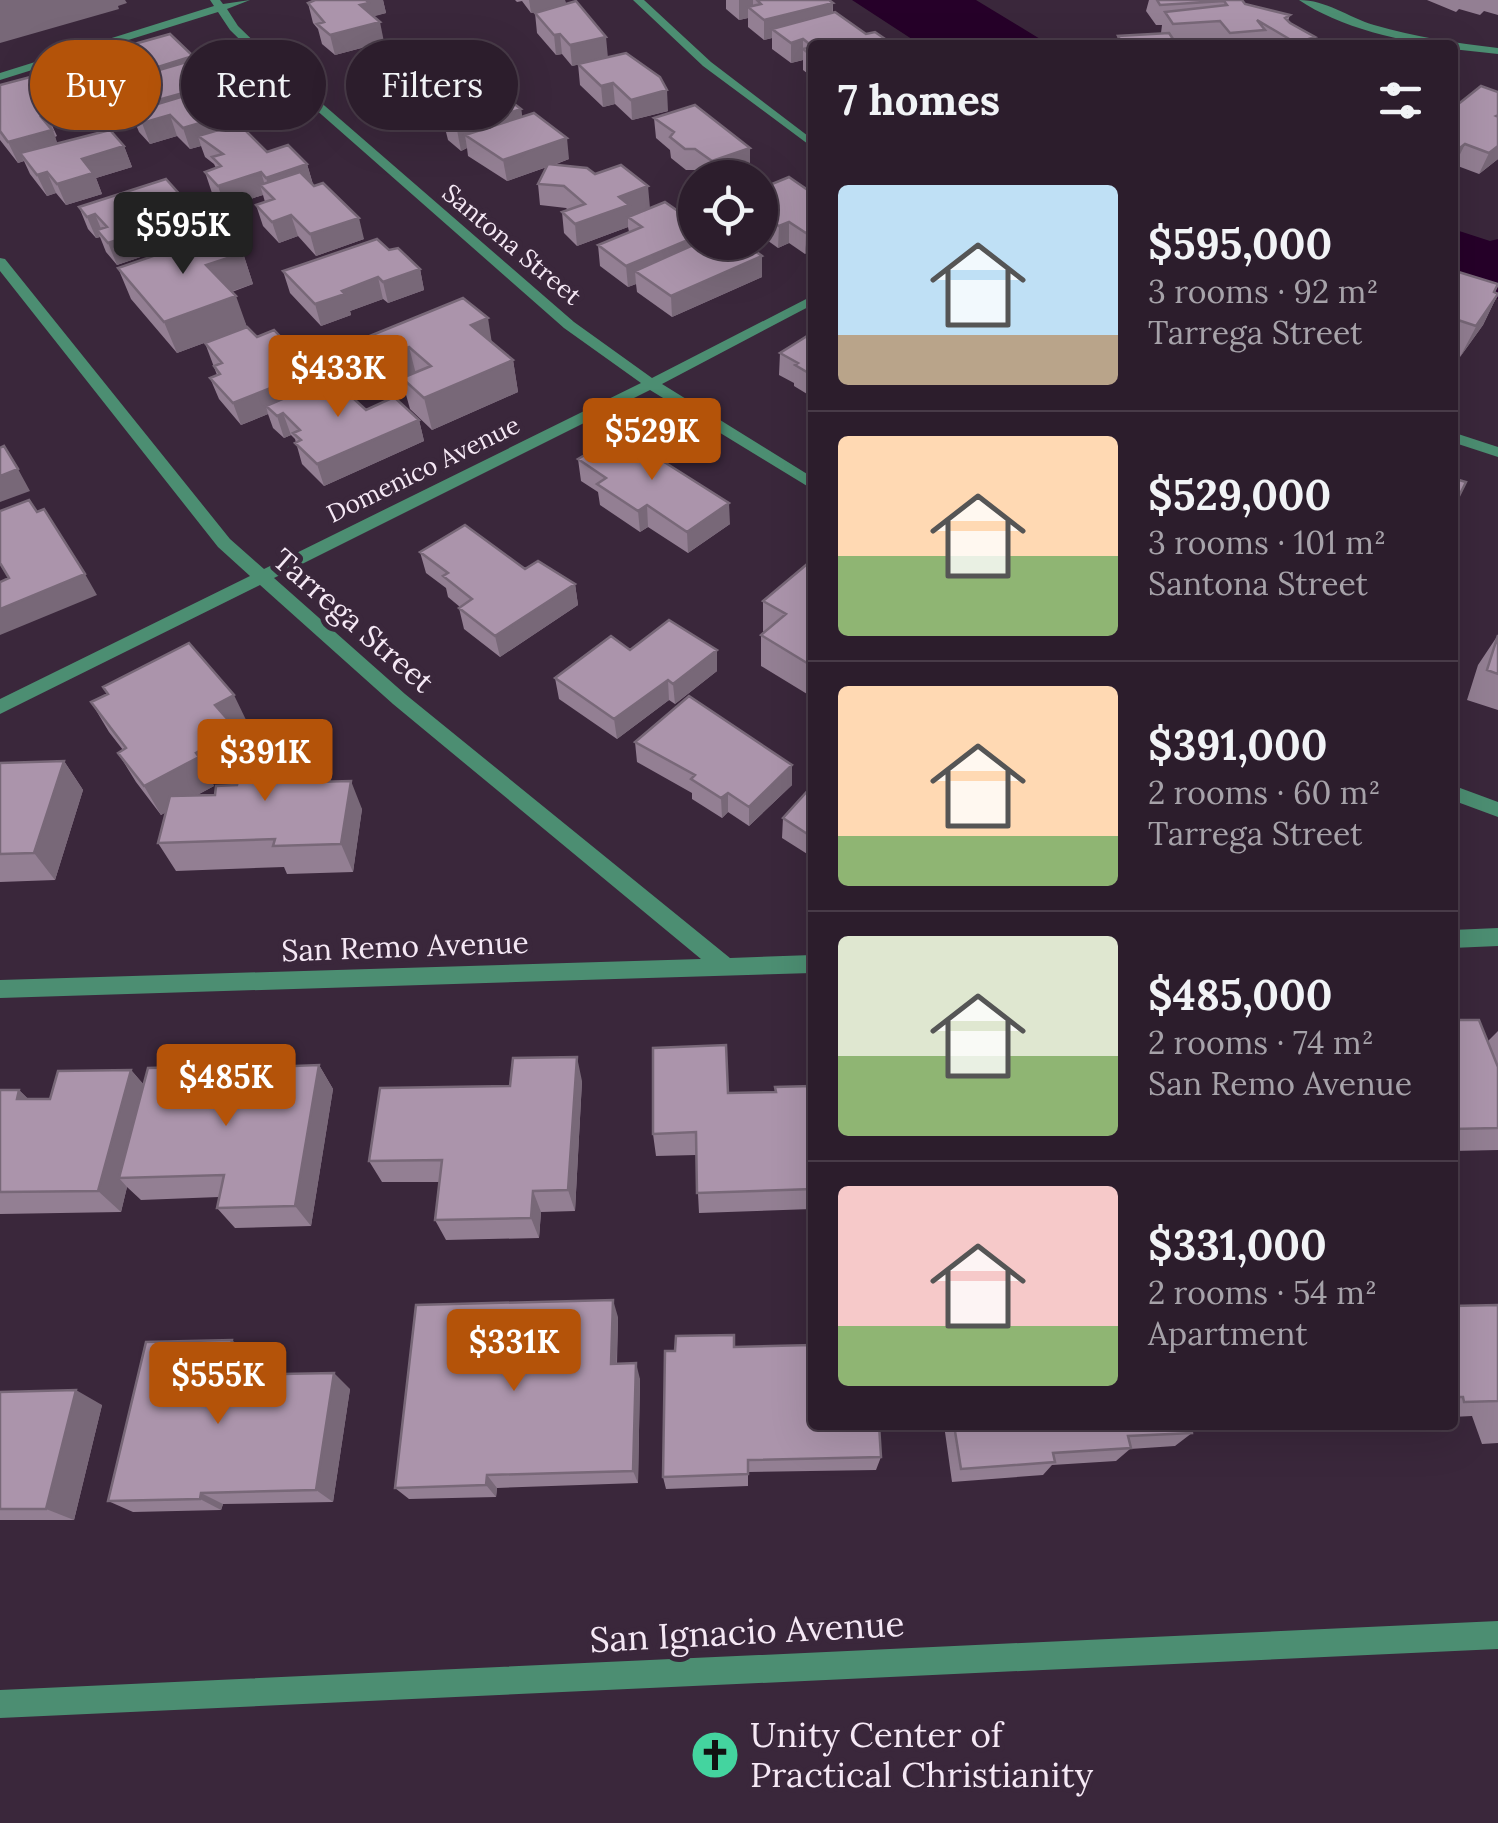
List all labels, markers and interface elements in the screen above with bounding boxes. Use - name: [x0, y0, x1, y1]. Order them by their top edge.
- chip: Buy: [30, 40, 161, 130]
- chip: Rent: [181, 40, 326, 130]
- chip: Filters: [346, 40, 518, 130]
- text: 7 homes: [838, 73, 1000, 127]
- icon: filters: [1373, 73, 1428, 128]
- map controls: [678, 160, 778, 260]
- button: locate: [678, 160, 778, 260]
- street label: Santona Street: [436, 177, 588, 312]
- pin: $595K: [113, 192, 253, 277]
- text: $595K: [136, 204, 230, 245]
- text: $595,000: [1148, 217, 1332, 271]
- icon: home: [918, 225, 1038, 345]
- text: 3 rooms · 92 m²: [1148, 271, 1379, 312]
- text: Tarrega Street: [1148, 312, 1362, 353]
- pin: $433K: [268, 335, 408, 420]
- text: $433K: [291, 347, 385, 388]
- pin: $529K: [582, 398, 722, 483]
- street label: Domenico Avenue: [321, 408, 525, 530]
- text: $529K: [605, 410, 699, 451]
- text: $529,000: [1148, 468, 1331, 522]
- icon: home: [918, 476, 1038, 596]
- text: 3 rooms · 101 m²: [1148, 522, 1386, 563]
- street label: Tarrega Street: [265, 540, 442, 702]
- text: Santona Street: [1148, 563, 1368, 604]
- text: $391,000: [1148, 718, 1327, 772]
- pin: $391K: [195, 719, 335, 804]
- icon: home: [918, 726, 1038, 846]
- text: $391K: [220, 731, 310, 772]
- text: 2 rooms · 60 m²: [1148, 772, 1381, 813]
- text: Tarrega Street: [1148, 813, 1362, 854]
- street label: San Remo Avenue: [281, 923, 529, 969]
- text: $485,000: [1148, 968, 1332, 1022]
- icon: home: [918, 976, 1038, 1096]
- text: 2 rooms · 74 m²: [1148, 1022, 1374, 1063]
- pin: $485K: [156, 1044, 296, 1129]
- text: $485K: [179, 1056, 273, 1097]
- text: San Remo Avenue: [1148, 1063, 1412, 1104]
- text: $331,000: [1148, 1218, 1327, 1272]
- icon: home: [918, 1226, 1038, 1346]
- text: 2 rooms · 54 m²: [1148, 1272, 1377, 1313]
- pin: $331K: [444, 1309, 584, 1394]
- text: Apartment: [1148, 1313, 1308, 1354]
- text: $331K: [469, 1321, 559, 1362]
- pin: $555K: [148, 1342, 288, 1427]
- text: $555K: [171, 1354, 265, 1395]
- street label: San Ignacio Avenue: [588, 1601, 906, 1662]
- place label: Unity Center of Practical Christianity: [750, 1712, 1094, 1797]
- church icon: Unity Center of Practical Christianity: [689, 1729, 741, 1781]

